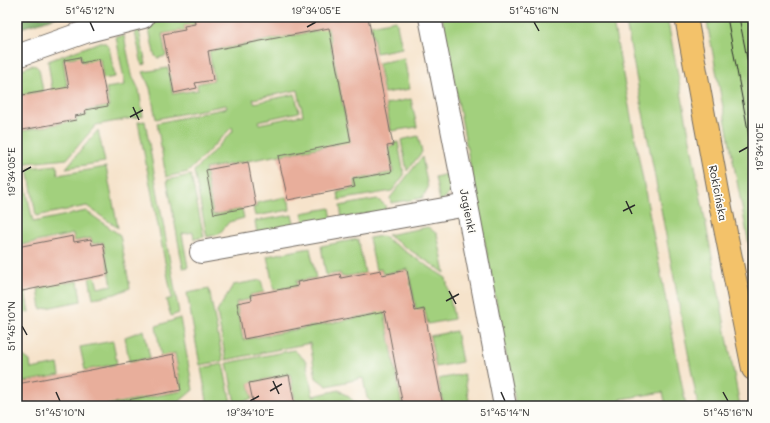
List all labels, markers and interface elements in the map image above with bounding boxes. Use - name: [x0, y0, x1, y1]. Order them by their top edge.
- text: 51°45'12"N: [65, 3, 115, 17]
- text: 19°34'05"E: [291, 3, 341, 17]
- text: 51°45'16"N: [509, 3, 559, 17]
- text: 19°34'10"E: [752, 123, 766, 171]
- text: 19°34'05"E: [4, 147, 18, 197]
- street label: Rokicińska: [706, 164, 731, 222]
- street label: Jagienki: [457, 188, 480, 234]
- text: 51°45'10"N: [4, 301, 18, 351]
- text: 51°45'10"N: [35, 405, 85, 419]
- text: 19°34'10"E: [226, 405, 274, 419]
- text: 51°45'14"N: [480, 405, 530, 419]
- text: 51°45'16"N: [703, 405, 753, 419]

